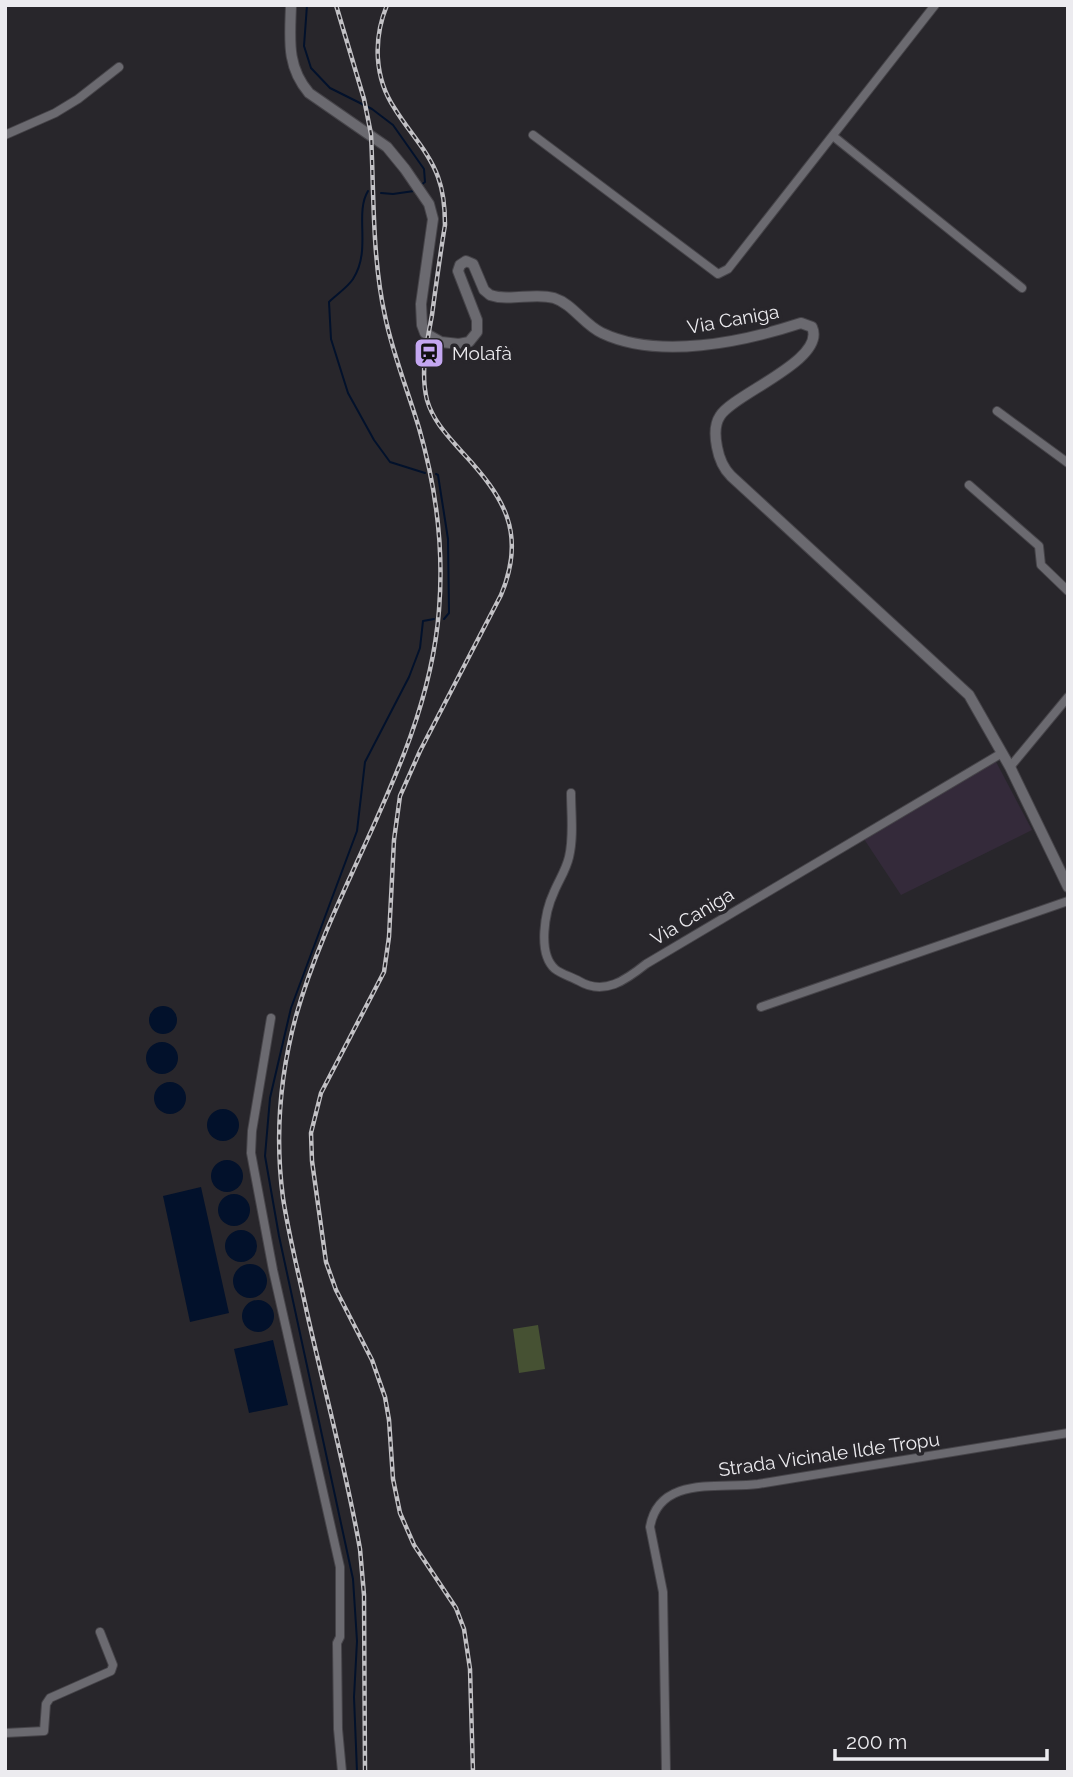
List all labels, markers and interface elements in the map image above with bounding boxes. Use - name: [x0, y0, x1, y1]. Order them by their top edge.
- street label: Via Caniga: [685, 300, 781, 338]
- station icon: Molafà: [412, 336, 446, 370]
- place label: Molafà: [452, 342, 512, 364]
- street label: Via Caniga: [646, 883, 738, 949]
- street label: Strada Vicinale Ilde Tropu: [717, 1428, 941, 1480]
- scale bar: [835, 1718, 1047, 1762]
- text: 200 m: [846, 1729, 907, 1754]

